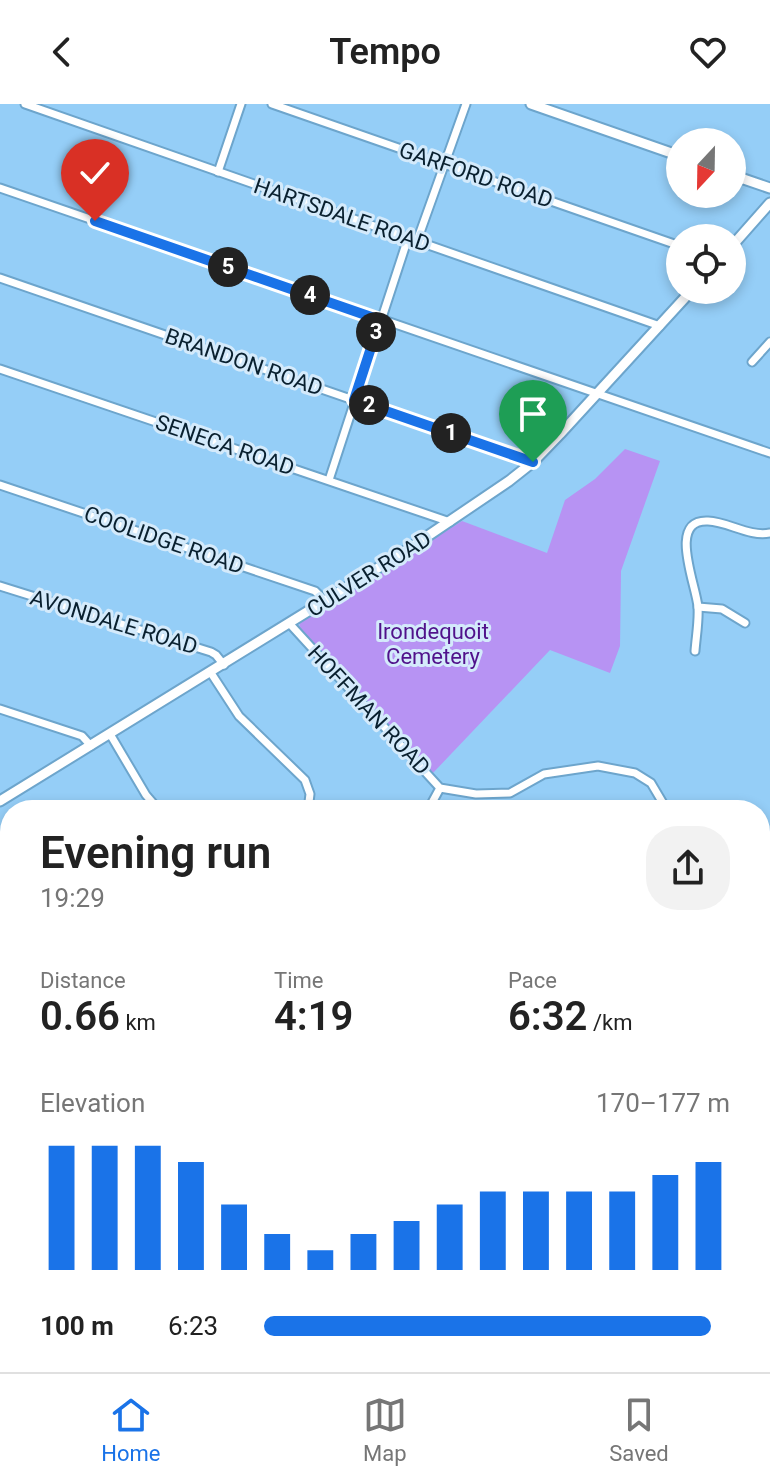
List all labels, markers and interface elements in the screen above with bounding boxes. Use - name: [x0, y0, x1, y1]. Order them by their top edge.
- icon: back: [40, 30, 84, 74]
- icon: heart: [686, 30, 730, 74]
- text: Tempo: [329, 31, 441, 73]
- north arrow: [666, 128, 746, 208]
- map controls: [666, 128, 746, 304]
- street label: GARFORD ROAD: [396, 137, 556, 213]
- pin: [61, 139, 129, 221]
- icon: check: [73, 151, 117, 195]
- street label: HARTSDALE ROAD: [251, 173, 433, 257]
- button: locate: [666, 224, 746, 304]
- pin: 5: [208, 247, 248, 287]
- text: 5: [222, 254, 234, 279]
- pin: 4: [290, 275, 330, 315]
- text: 4: [304, 282, 316, 307]
- pin: 3: [356, 312, 396, 352]
- text: 3: [370, 319, 382, 344]
- street label: BRANDON ROAD: [162, 323, 326, 401]
- pin: [499, 380, 567, 462]
- pin: 2: [349, 385, 389, 425]
- text: 2: [363, 392, 375, 417]
- icon: arrive: [511, 392, 555, 436]
- street label: SENECA ROAD: [152, 410, 298, 480]
- pin: 1: [431, 413, 471, 453]
- text: 1: [445, 420, 457, 445]
- street label: COOLIDGE ROAD: [81, 501, 247, 579]
- street label: CULVER ROAD: [302, 526, 436, 622]
- street label: AVONDALE ROAD: [27, 585, 201, 659]
- park label: Irondequoit Cemetery: [377, 619, 489, 669]
- street label: HOFFMAN ROAD: [303, 640, 435, 780]
- button: share: [646, 826, 730, 910]
- text: Evening run: [40, 827, 271, 879]
- text: 19:29: [40, 883, 105, 913]
- text: Distance: [40, 968, 126, 993]
- text: Time: [274, 968, 323, 993]
- text: Pace: [508, 968, 557, 993]
- text: 0.66: [40, 993, 120, 1040]
- text: 4:19: [274, 993, 353, 1040]
- text: 6:32: [508, 993, 587, 1040]
- text: km: [120, 1010, 156, 1035]
- text: /km: [587, 1010, 632, 1035]
- text: Elevation: [40, 1088, 145, 1118]
- text: 170–177 m: [596, 1088, 730, 1118]
- text: 100 m: [40, 1311, 114, 1341]
- text: 6:23: [168, 1311, 218, 1341]
- tab: Home: [101, 1393, 160, 1466]
- tab: Map: [363, 1393, 407, 1466]
- tab: Saved: [609, 1393, 669, 1466]

